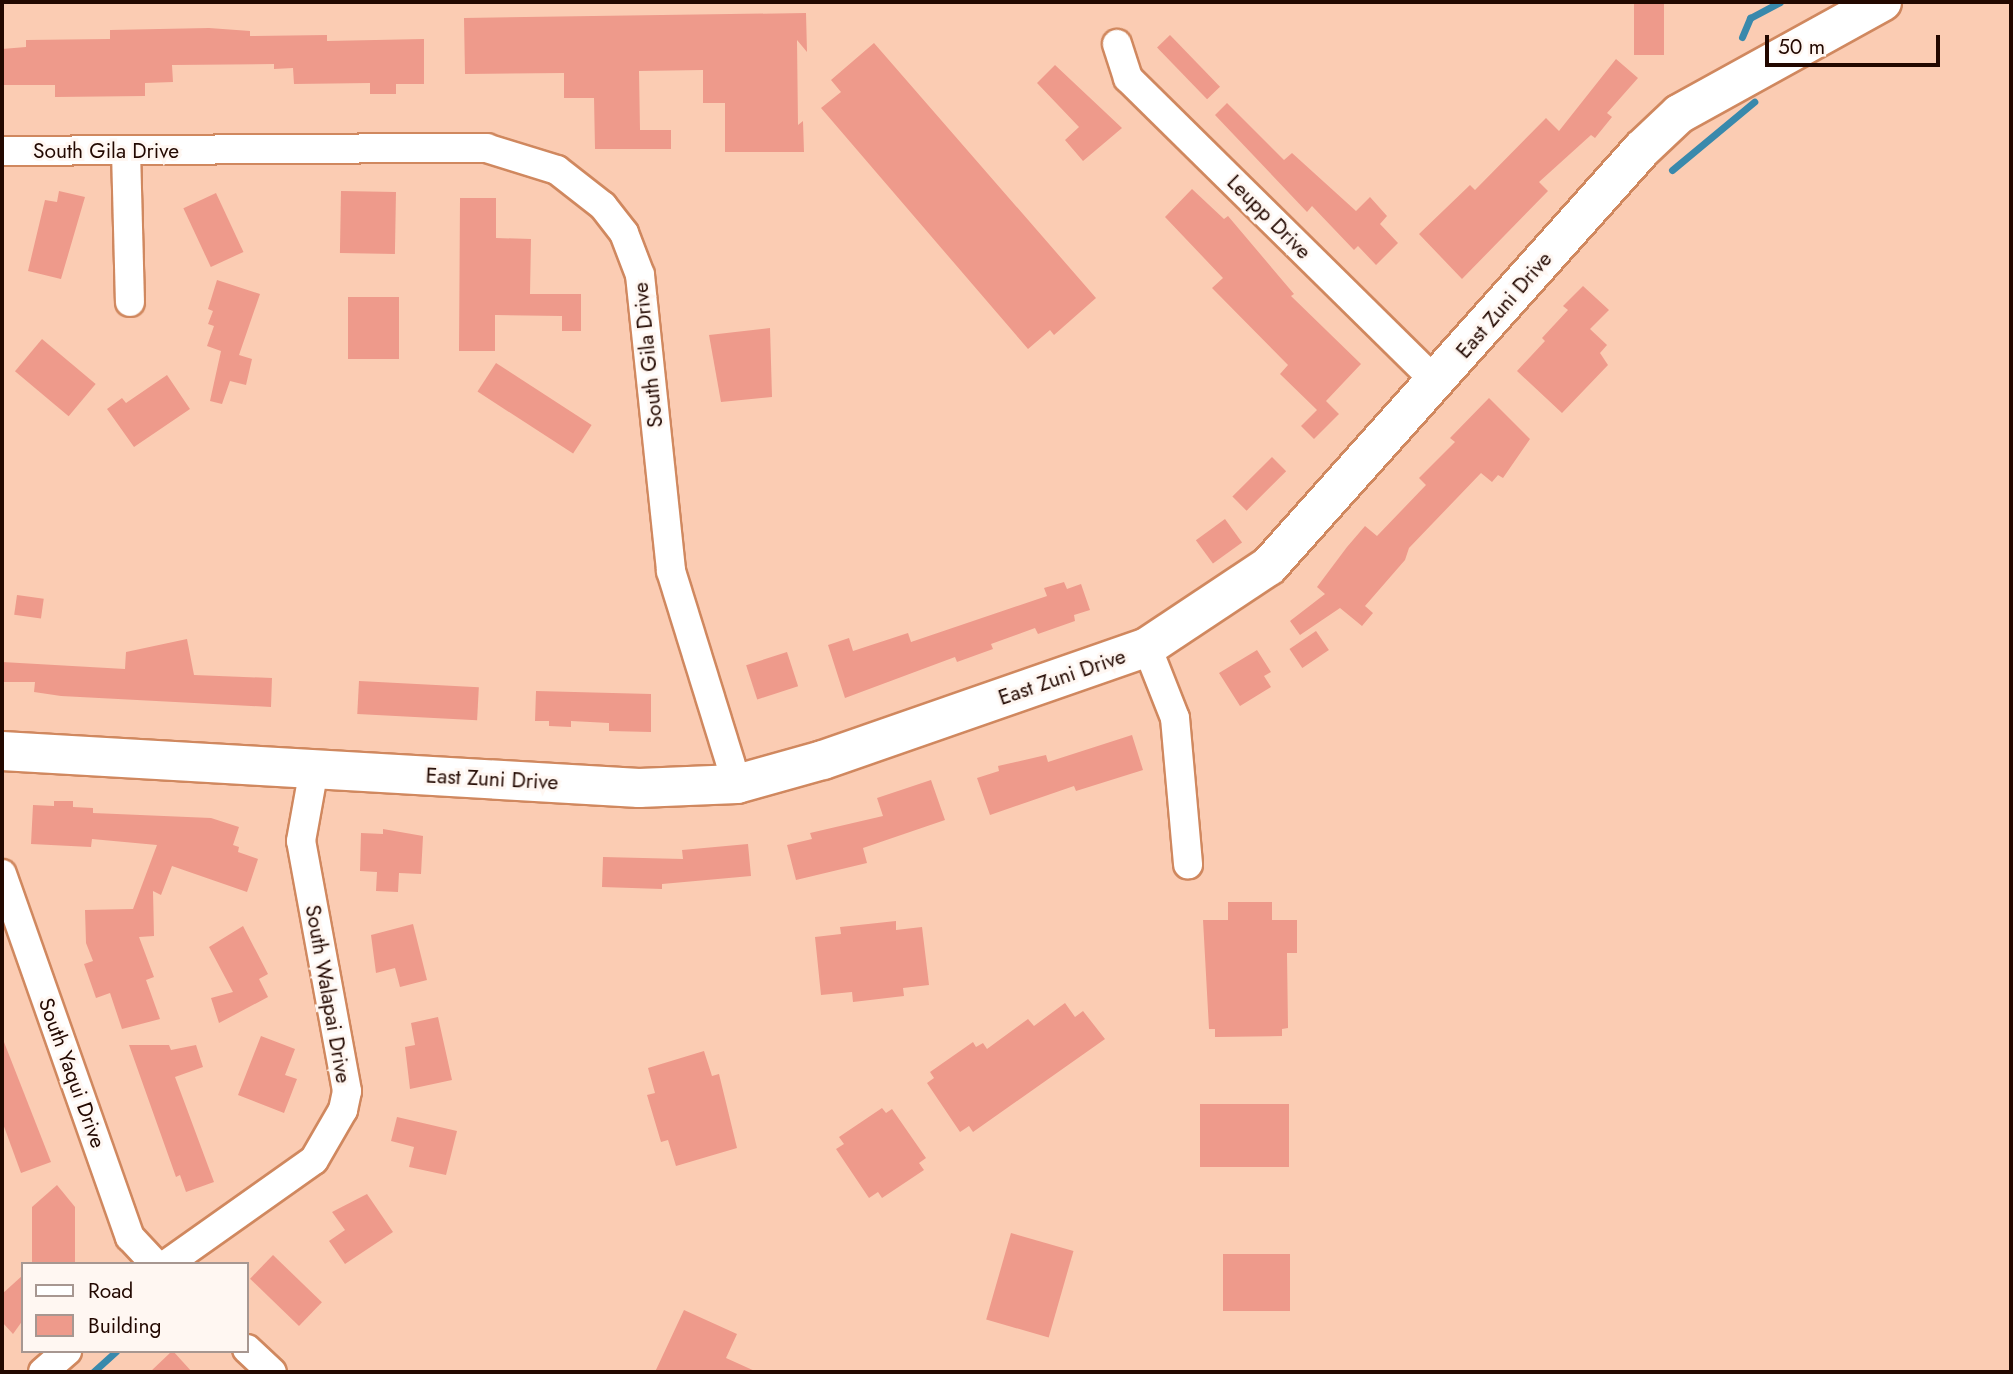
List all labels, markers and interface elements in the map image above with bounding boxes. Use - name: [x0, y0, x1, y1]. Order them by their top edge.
- scale bar: [1768, 21, 1943, 65]
- text: 50 m: [1778, 32, 1825, 62]
- street label: South Gila Drive: [33, 138, 179, 164]
- street label: Leupp Drive: [1222, 170, 1316, 264]
- street label: East Zuni Drive: [1451, 247, 1557, 363]
- street label: South Gila Drive: [628, 281, 668, 429]
- street label: East Zuni Drive: [995, 643, 1129, 711]
- street label: East Zuni Drive: [425, 763, 559, 795]
- street label: South Walapai Drive: [300, 903, 356, 1085]
- street label: South Yaqui Drive: [33, 995, 111, 1151]
- legend: [21, 1262, 248, 1353]
- text: Road: [88, 1276, 133, 1306]
- text: Building: [88, 1311, 161, 1341]

